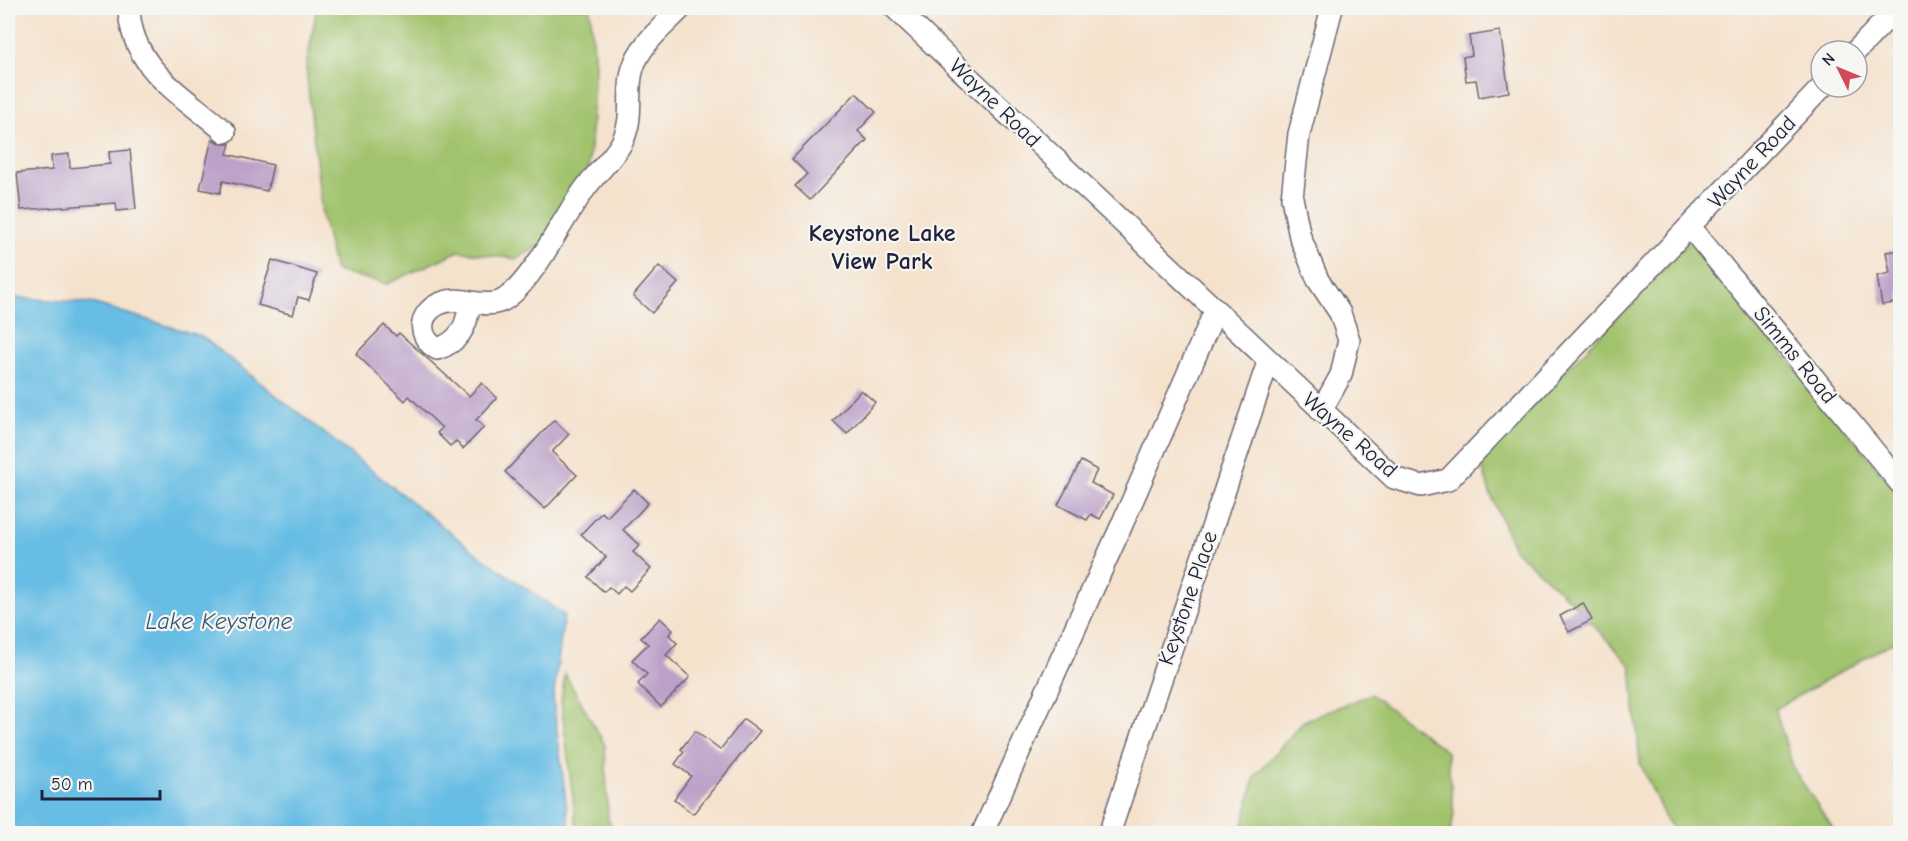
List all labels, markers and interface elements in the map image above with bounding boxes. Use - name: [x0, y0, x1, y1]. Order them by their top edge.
- north arrow: [1809, 39, 1869, 99]
- text: N: [1819, 49, 1839, 69]
- street label: Wayne Road: [944, 53, 1046, 153]
- street label: Wayne Road: [1703, 110, 1801, 214]
- district label: Keystone Lake View Park: [808, 219, 956, 275]
- street label: Simms Road: [1748, 301, 1842, 409]
- street label: Wayne Road: [1297, 387, 1403, 483]
- street label: Keystone Place: [1153, 527, 1223, 669]
- water label: Lake Keystone: [145, 607, 293, 635]
- scale bar: [42, 763, 160, 801]
- text: 50 m: [51, 774, 93, 795]

